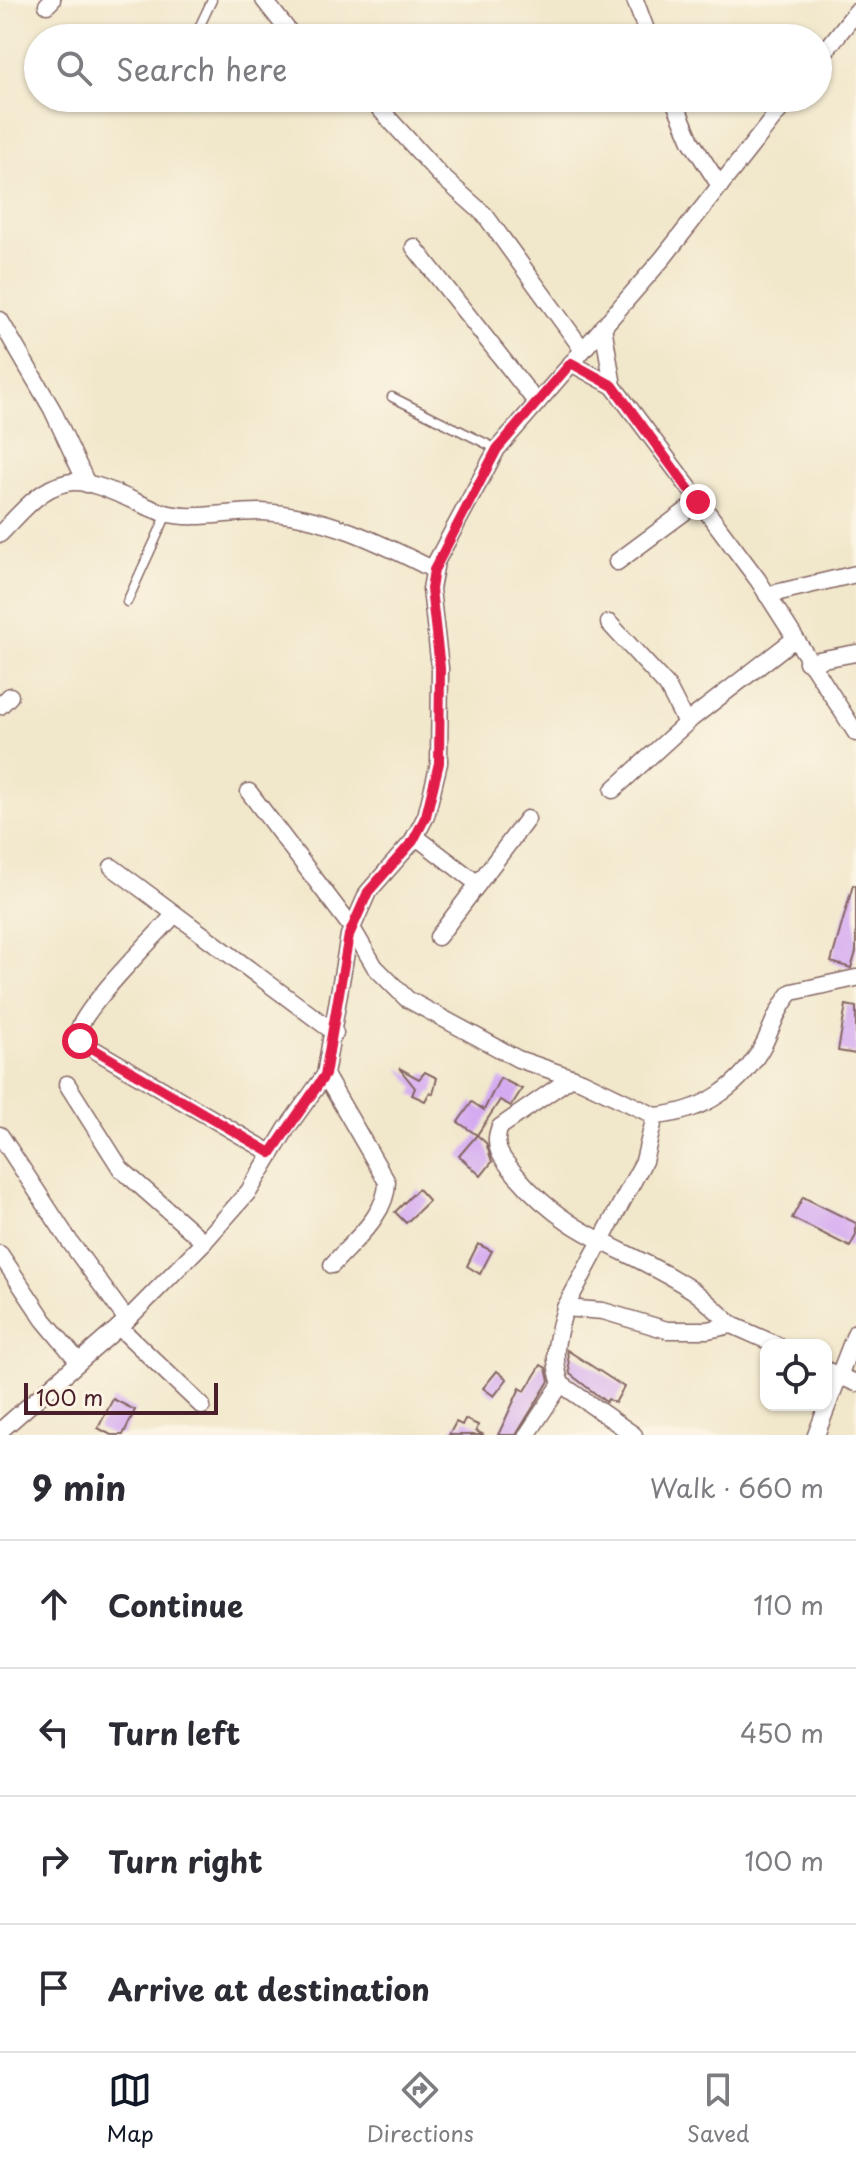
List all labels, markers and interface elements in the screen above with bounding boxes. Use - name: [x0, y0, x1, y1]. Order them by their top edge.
- search box: [24, 24, 832, 112]
- icon: search: [52, 46, 96, 90]
- text: Search here: [116, 46, 288, 91]
- route end: [680, 484, 716, 520]
- route start: [62, 1023, 98, 1059]
- map controls: [760, 1339, 832, 1411]
- button: locate: [760, 1339, 832, 1411]
- scale bar: [24, 1379, 218, 1415]
- text: 100 m: [36, 1380, 103, 1413]
- text: 9 min: [32, 1461, 126, 1513]
- text: Walk · 660 m: [650, 1468, 824, 1507]
- icon: ahead: [32, 1582, 76, 1626]
- text: Continue: [108, 1582, 243, 1627]
- text: 110 m: [753, 1585, 824, 1624]
- icon: left: [32, 1710, 76, 1754]
- text: Turn left: [108, 1710, 240, 1755]
- text: 450 m: [740, 1713, 824, 1752]
- icon: right: [32, 1838, 76, 1882]
- text: Turn right: [108, 1838, 263, 1883]
- text: 100 m: [744, 1841, 824, 1880]
- icon: arrive: [32, 1966, 76, 2010]
- text: Arrive at destination: [108, 1966, 430, 2011]
- tab: Map: [107, 2068, 154, 2149]
- tab: Directions: [367, 2068, 474, 2149]
- tab: Saved: [687, 2068, 749, 2149]

